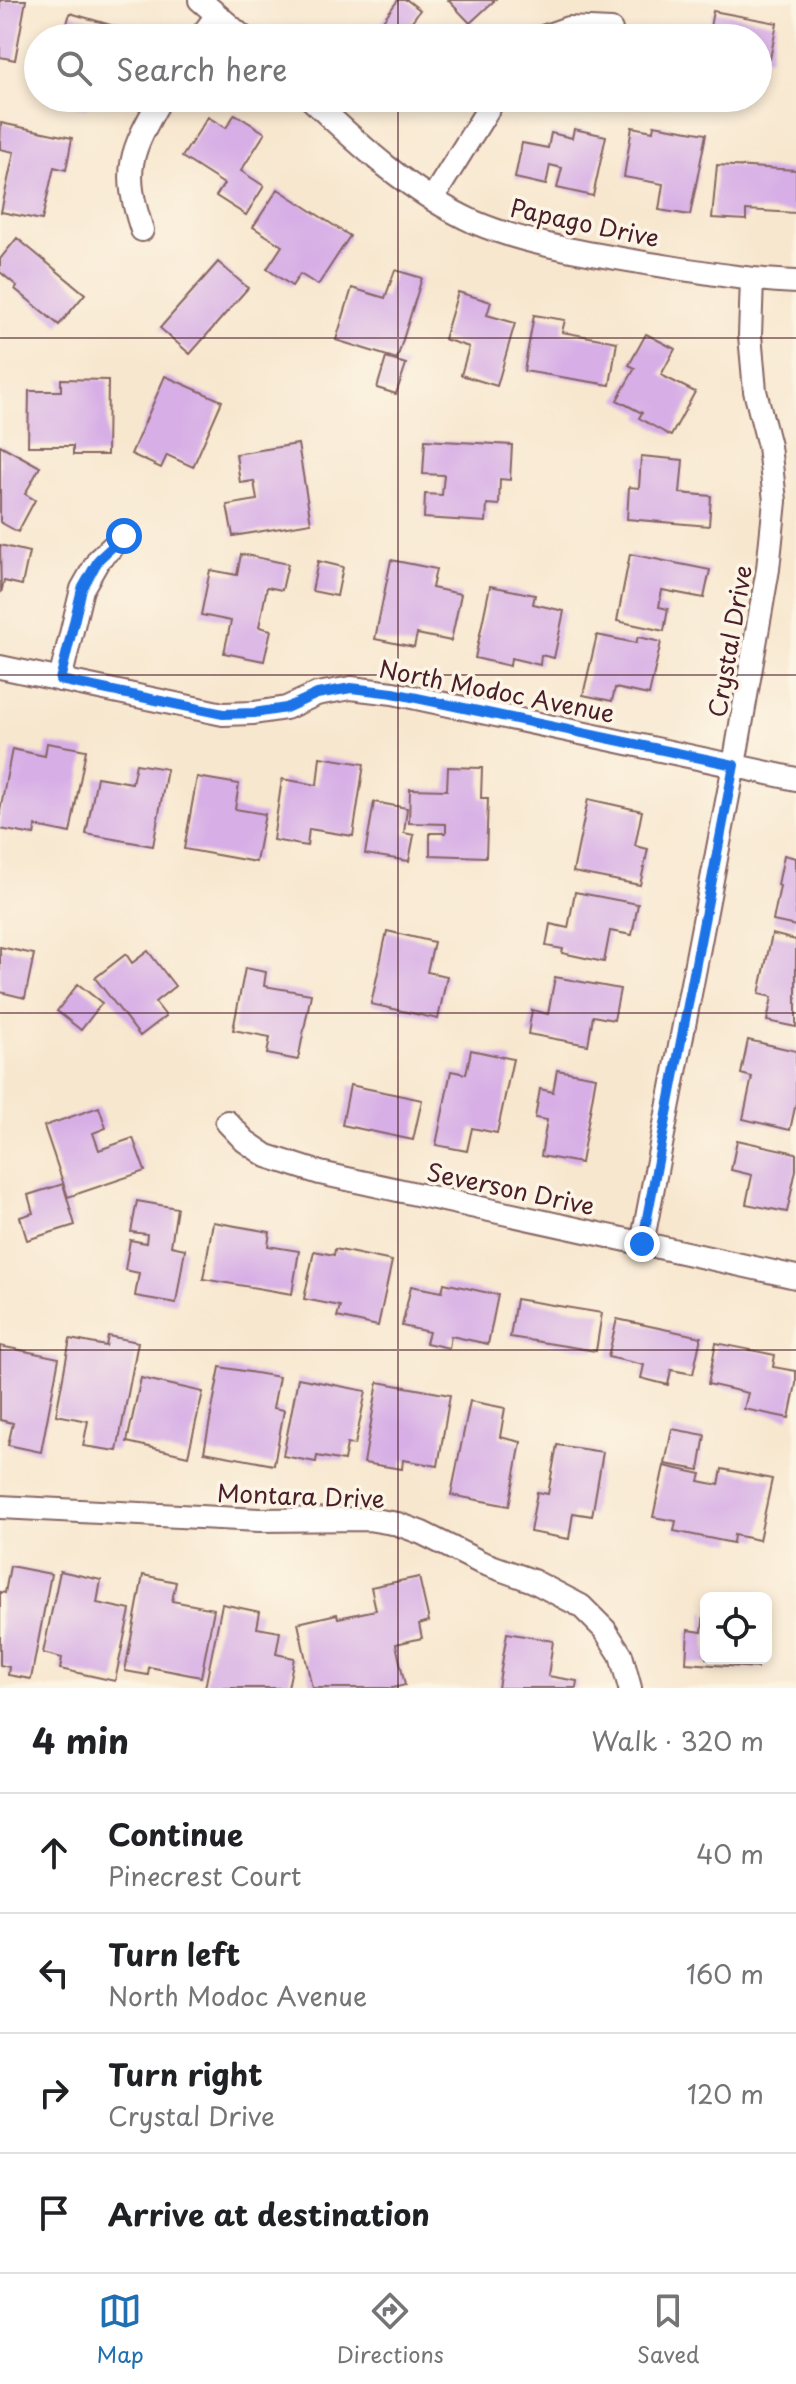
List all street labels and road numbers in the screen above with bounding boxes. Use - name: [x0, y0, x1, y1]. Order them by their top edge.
- street label: Papago Drive: [507, 189, 663, 255]
- street label: Crystal Drive: [698, 562, 760, 720]
- street label: North Modoc Avenue: [376, 650, 618, 730]
- street label: Severson Drive: [424, 1153, 598, 1223]
- street label: Montara Drive: [216, 1474, 386, 1516]

